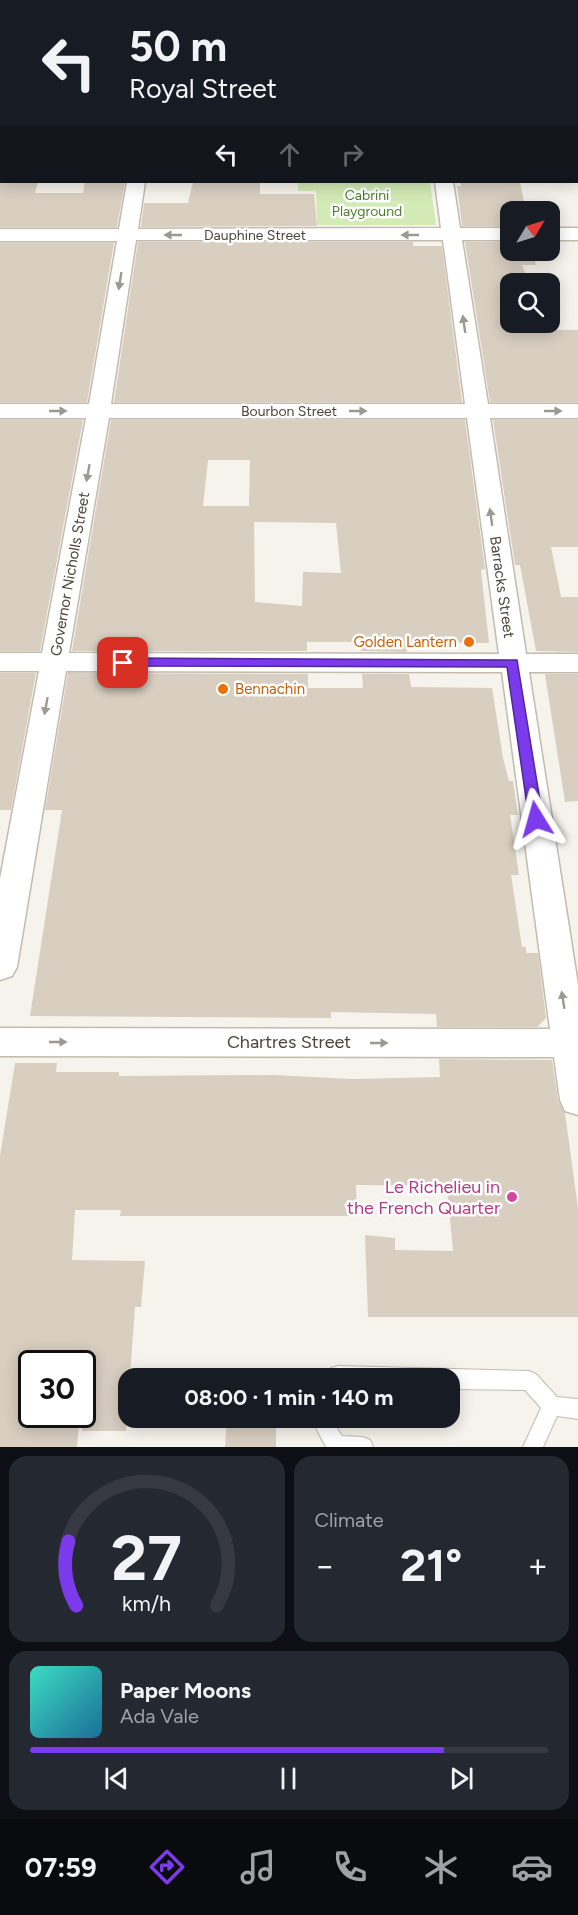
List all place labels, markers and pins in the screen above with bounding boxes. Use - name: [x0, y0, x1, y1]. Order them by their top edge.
- place label: Golden Lantern: [353, 633, 457, 651]
- marker: Golden Lantern: [462, 635, 476, 649]
- pin: [97, 637, 148, 688]
- place label: Bennachin: [235, 680, 305, 698]
- marker: Bennachin: [216, 682, 230, 696]
- place label: Le Richelieu in the French Quarter: [347, 1176, 500, 1219]
- marker: Le Richelieu in the French Quarter: [505, 1190, 519, 1204]

